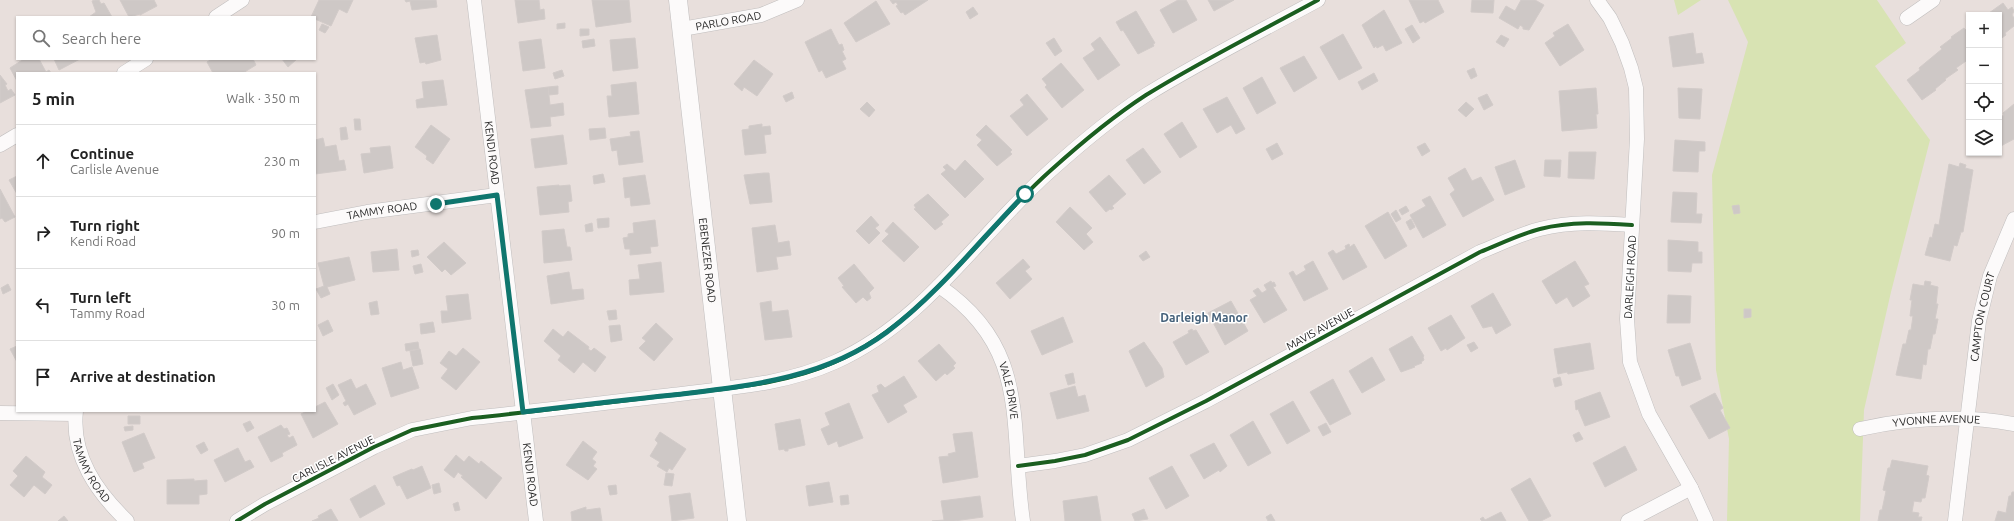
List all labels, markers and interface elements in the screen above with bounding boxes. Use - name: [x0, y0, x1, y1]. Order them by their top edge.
- street label: PARLO ROAD: [694, 9, 762, 33]
- map controls: [1966, 12, 2002, 156]
- button: +: [1966, 12, 2002, 48]
- search box: [16, 16, 316, 60]
- icon: search: [30, 27, 52, 49]
- text: Search here: [62, 30, 141, 47]
- button: −: [1966, 48, 2002, 84]
- button: locate: [1966, 84, 2002, 120]
- text: 5 min: [32, 89, 75, 108]
- text: Walk · 350 m: [226, 91, 300, 105]
- street label: KENDI ROAD: [482, 120, 502, 186]
- button: layers: [1966, 120, 2002, 156]
- text: Continue: [70, 145, 134, 162]
- icon: ahead: [32, 150, 54, 172]
- text: 230 m: [264, 154, 300, 168]
- text: Carlisle Avenue: [70, 162, 159, 176]
- route start: [1016, 185, 1034, 203]
- route end: [427, 195, 445, 213]
- street label: TAMMY ROAD: [346, 199, 418, 222]
- text: Turn right: [70, 217, 140, 234]
- street label: EBENEZER ROAD: [697, 217, 718, 304]
- icon: right: [32, 222, 54, 244]
- text: 90 m: [271, 226, 300, 240]
- text: Kendi Road: [70, 234, 136, 248]
- street label: DARLEIGH ROAD: [1622, 235, 1638, 319]
- street label: CAMPTON COURT: [1968, 270, 1997, 362]
- text: Turn left: [70, 289, 131, 306]
- icon: left: [32, 294, 54, 316]
- text: 30 m: [271, 298, 300, 312]
- street label: MAVIS AVENUE: [1284, 305, 1356, 353]
- text: Tammy Road: [70, 306, 145, 320]
- district label: Darleigh Manor: [1160, 311, 1248, 324]
- street label: VALE DRIVE: [997, 360, 1021, 420]
- icon: arrive: [32, 366, 54, 388]
- text: Arrive at destination: [70, 368, 216, 385]
- street label: YVONNE AVENUE: [1892, 413, 1981, 429]
- street label: CARLISLE AVENUE: [290, 433, 376, 485]
- street label: TAMMY ROAD: [71, 437, 113, 505]
- street label: KENDI ROAD: [521, 442, 540, 507]

